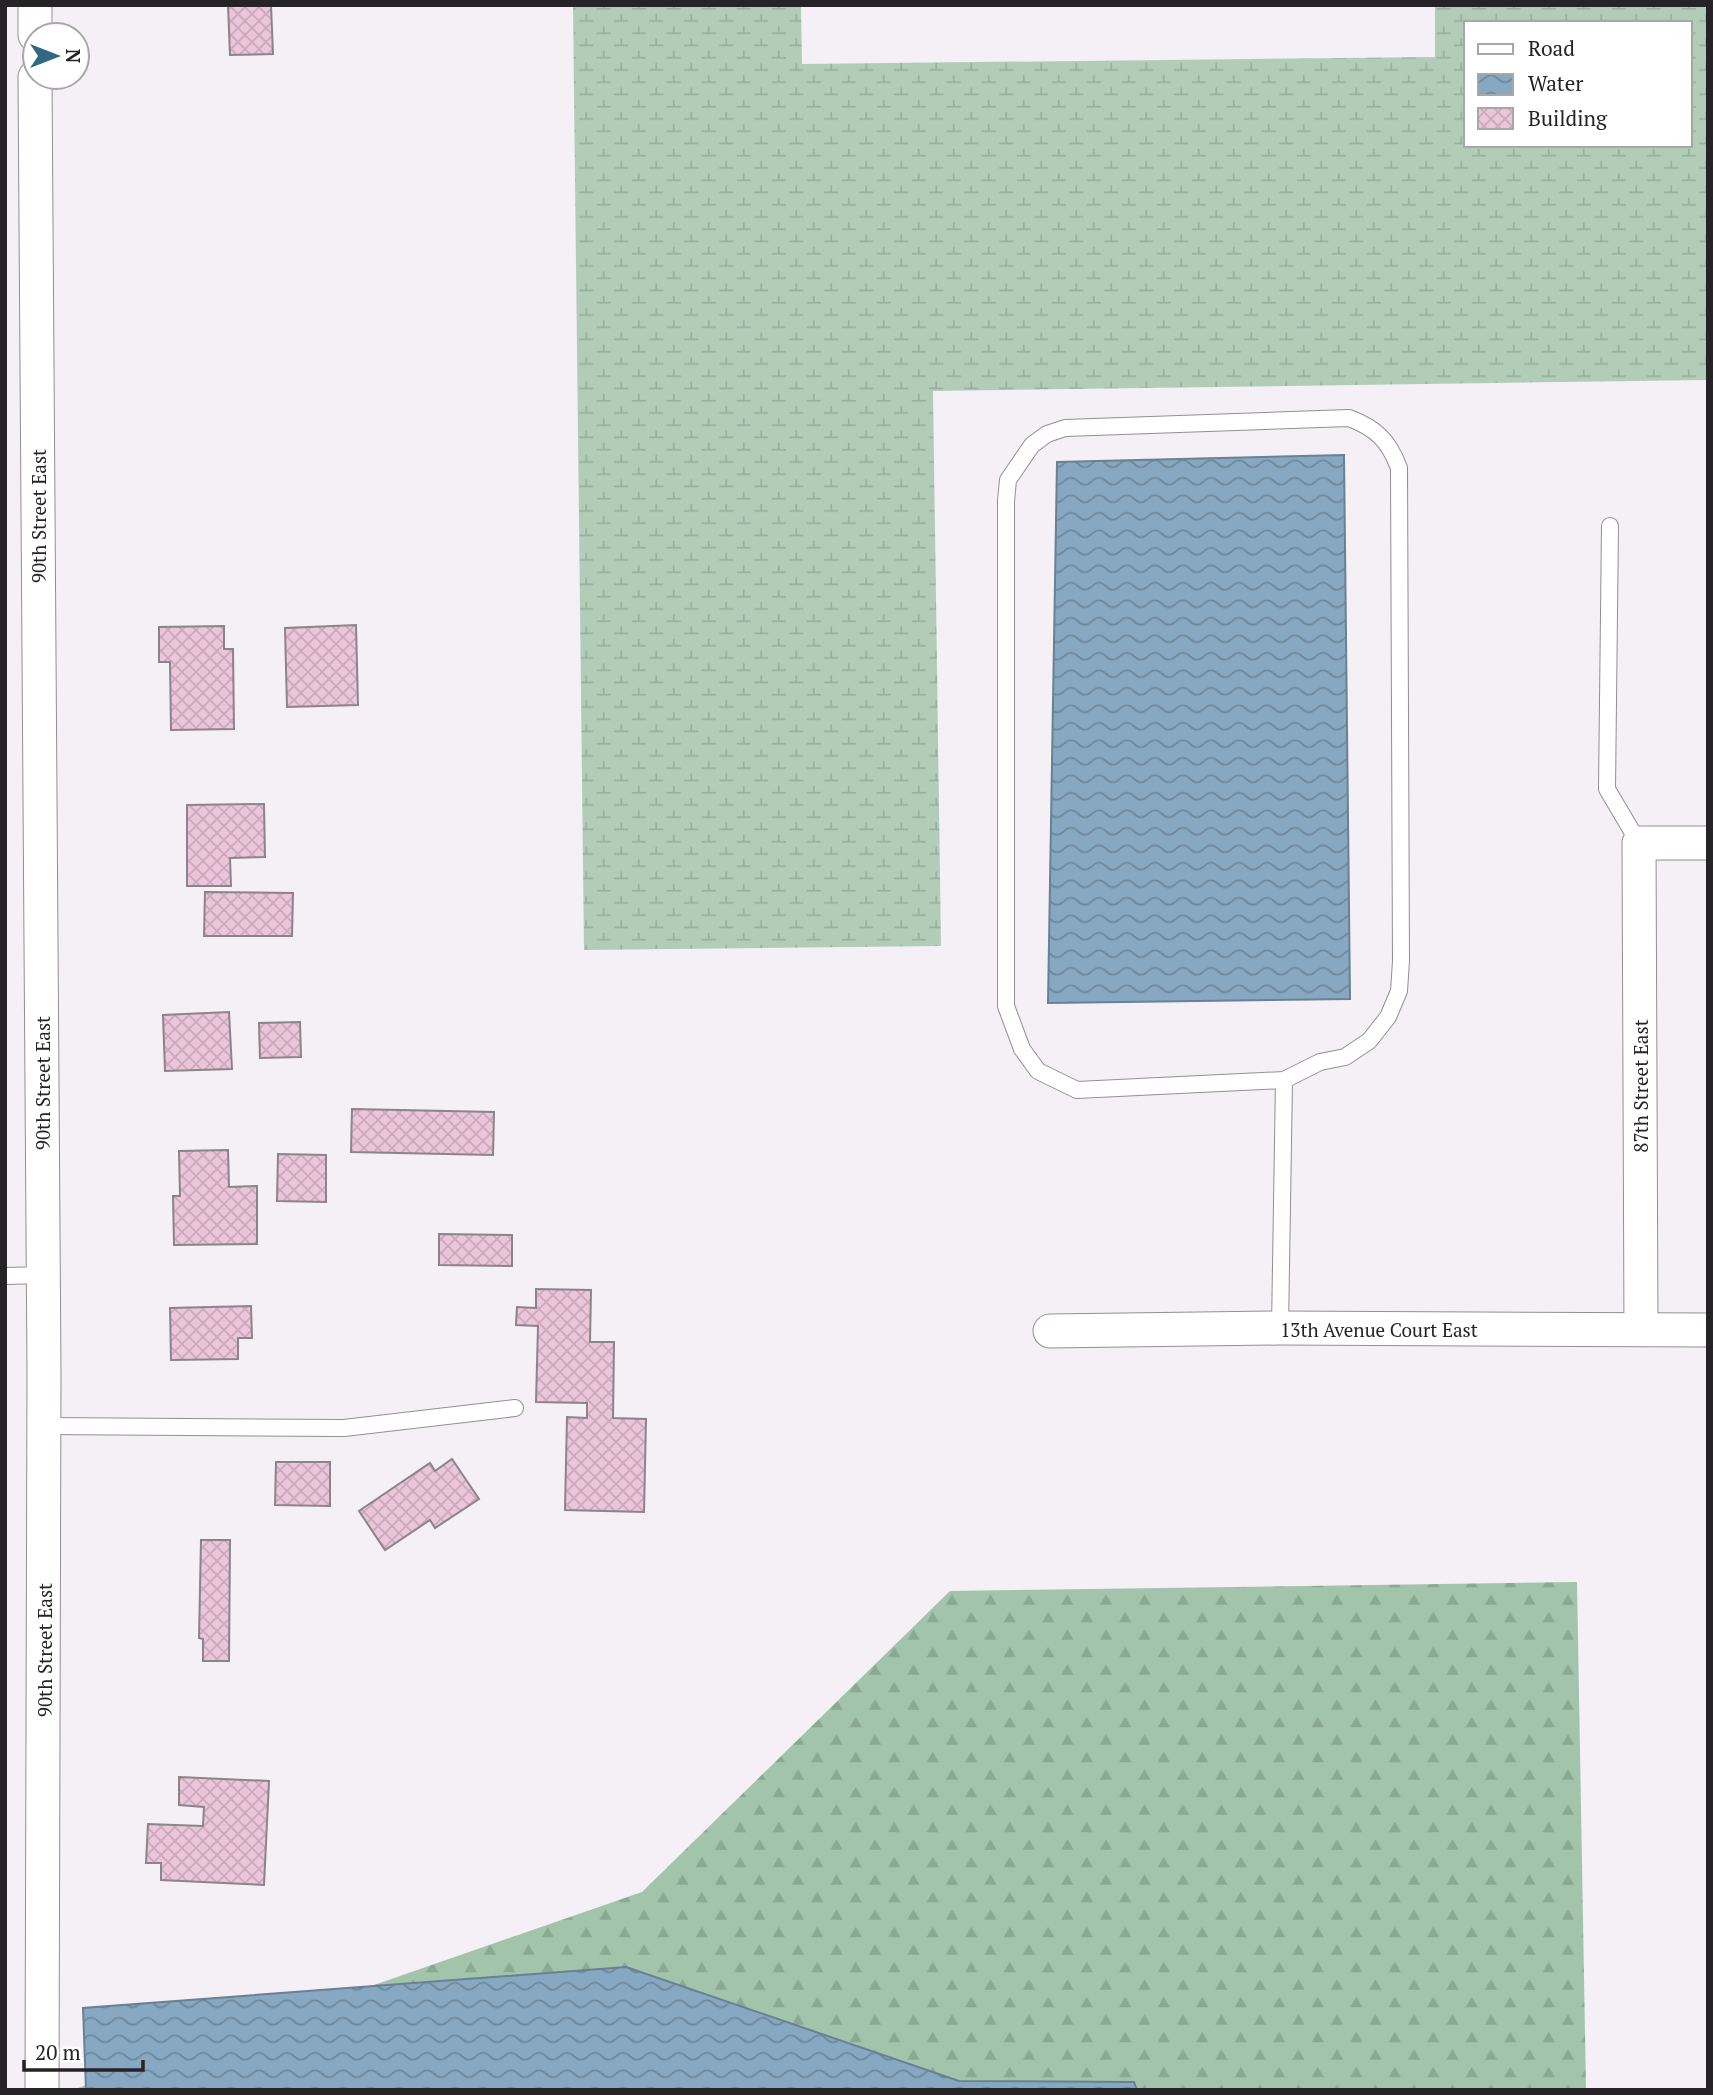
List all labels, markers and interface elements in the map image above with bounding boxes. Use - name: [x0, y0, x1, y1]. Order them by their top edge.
- north arrow: [21, 21, 91, 91]
- legend: [1464, 21, 1692, 147]
- text: Road: [1528, 34, 1575, 62]
- text: N: [61, 49, 86, 64]
- text: Water: [1528, 69, 1583, 97]
- text: Building: [1528, 104, 1608, 132]
- street label: 90th Street East: [26, 449, 51, 583]
- street label: 90th Street East: [30, 1016, 55, 1150]
- street label: 87th Street East: [1628, 1019, 1653, 1153]
- street label: 13th Avenue Court East: [1280, 1317, 1478, 1342]
- street label: 90th Street East: [32, 1583, 57, 1717]
- scale bar: [24, 2028, 144, 2072]
- text: 20 m: [35, 2038, 81, 2066]

